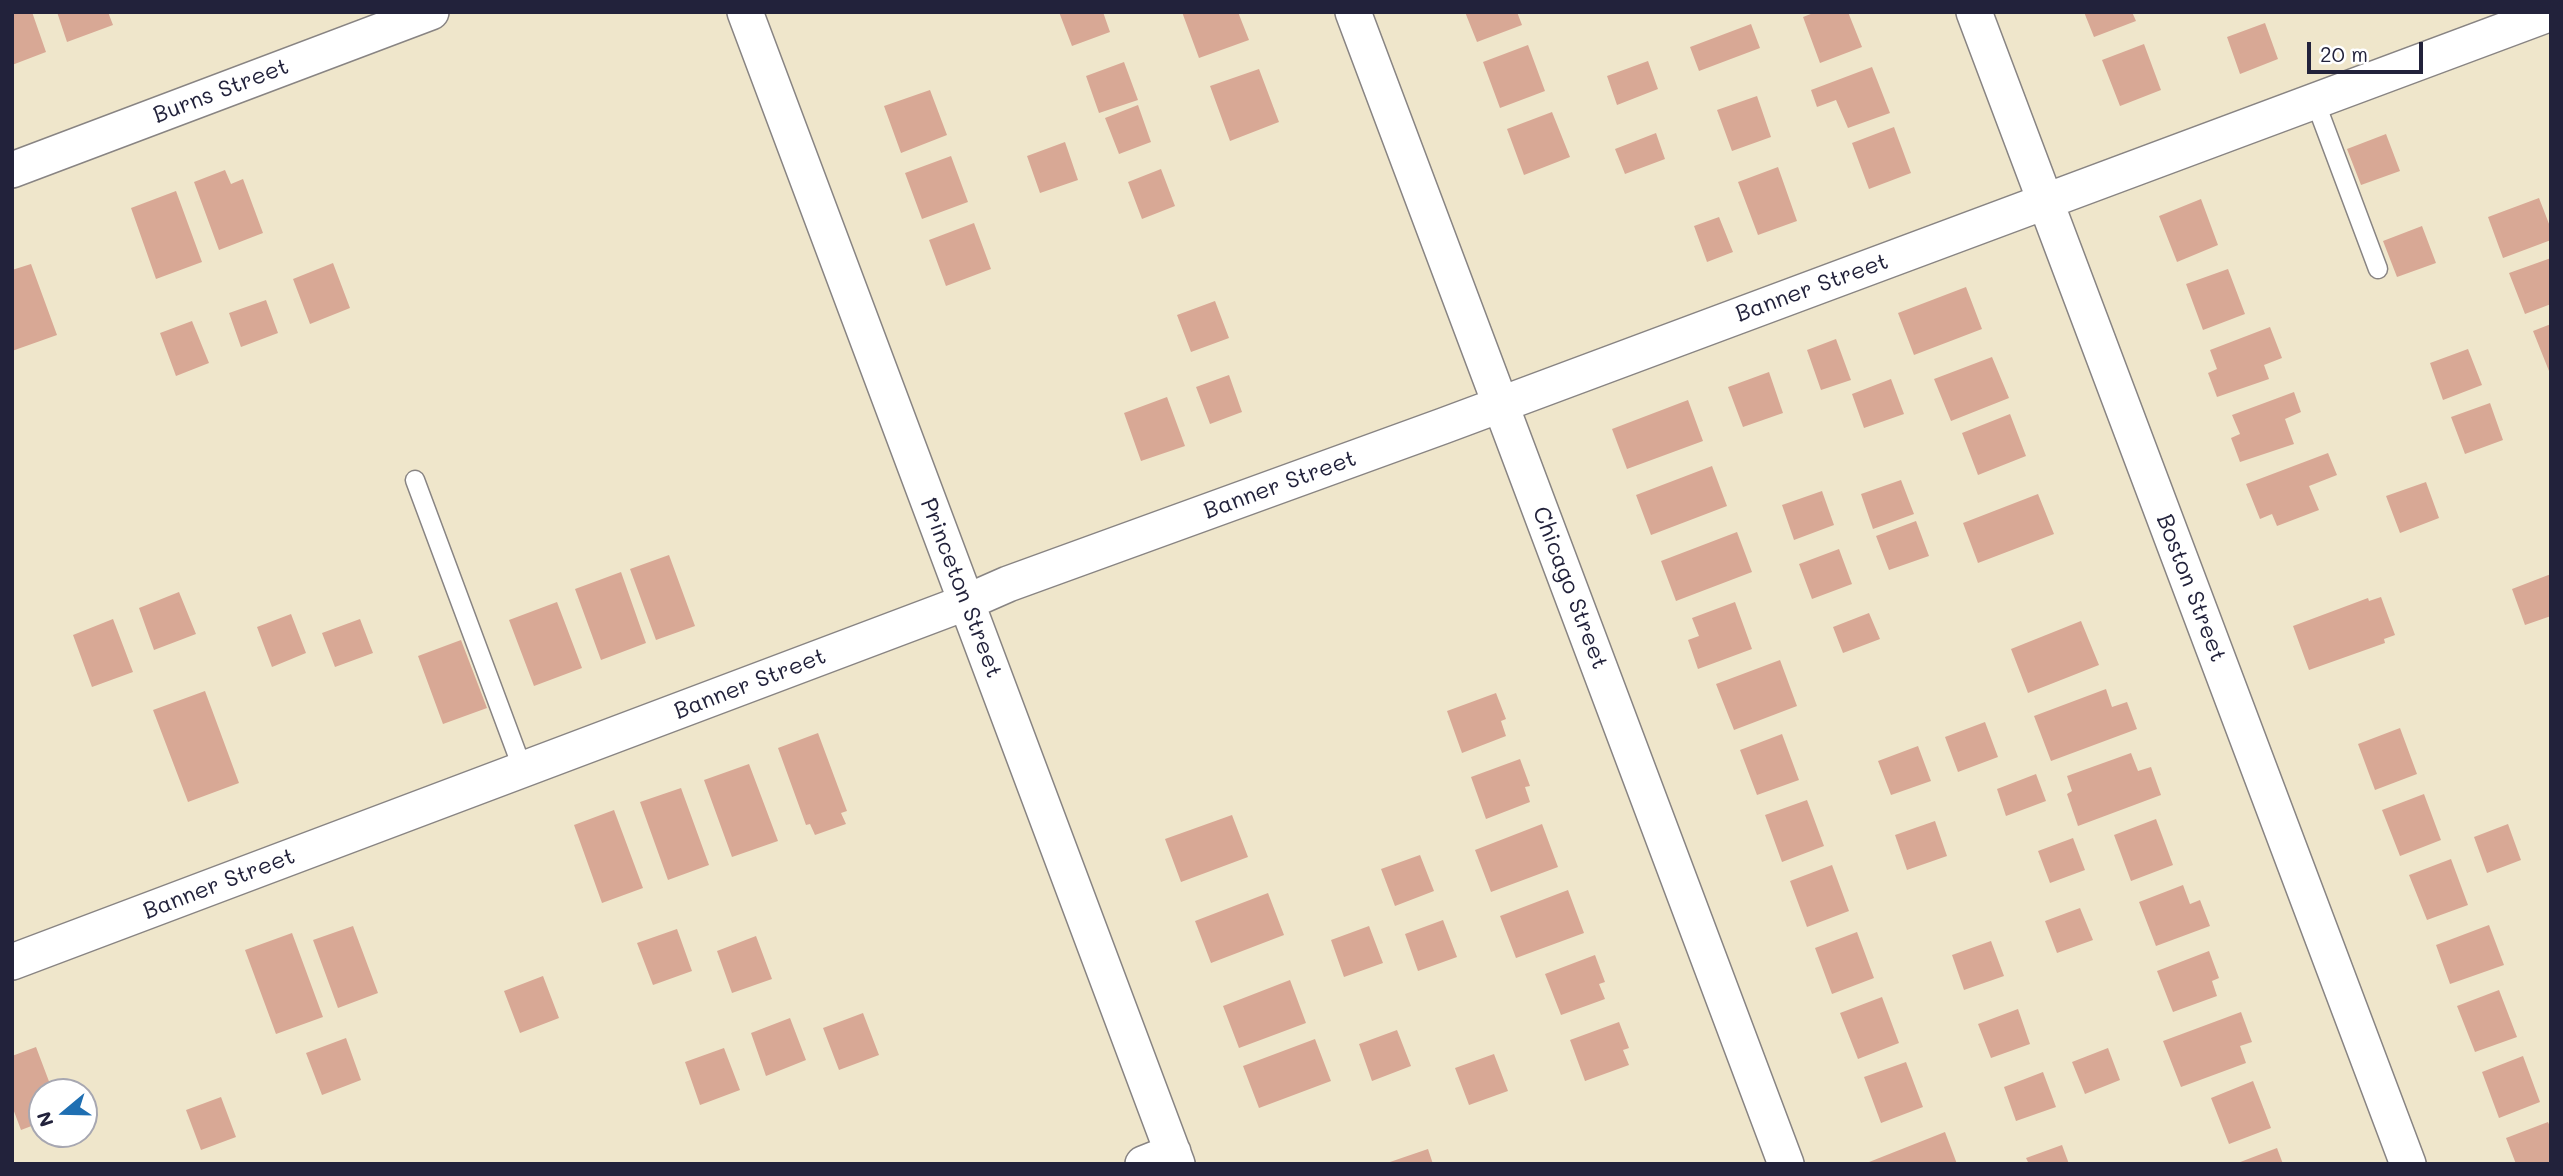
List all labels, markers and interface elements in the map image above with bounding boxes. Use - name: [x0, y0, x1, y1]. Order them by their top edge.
- scale bar: [2311, 28, 2426, 72]
- text: 20 m: [2320, 40, 2368, 67]
- street label: Burns Street: [149, 53, 293, 129]
- street label: Banner Street: [1732, 248, 1892, 328]
- street label: Banner Street: [1200, 445, 1360, 525]
- street label: Princeton Street: [914, 494, 1008, 682]
- street label: Chicago Street: [1526, 503, 1614, 673]
- street label: Boston Street: [2150, 510, 2232, 666]
- street label: Banner Street: [670, 642, 830, 726]
- street label: Banner Street: [139, 842, 299, 926]
- north arrow: [28, 1078, 98, 1148]
- text: N: [30, 1108, 59, 1130]

